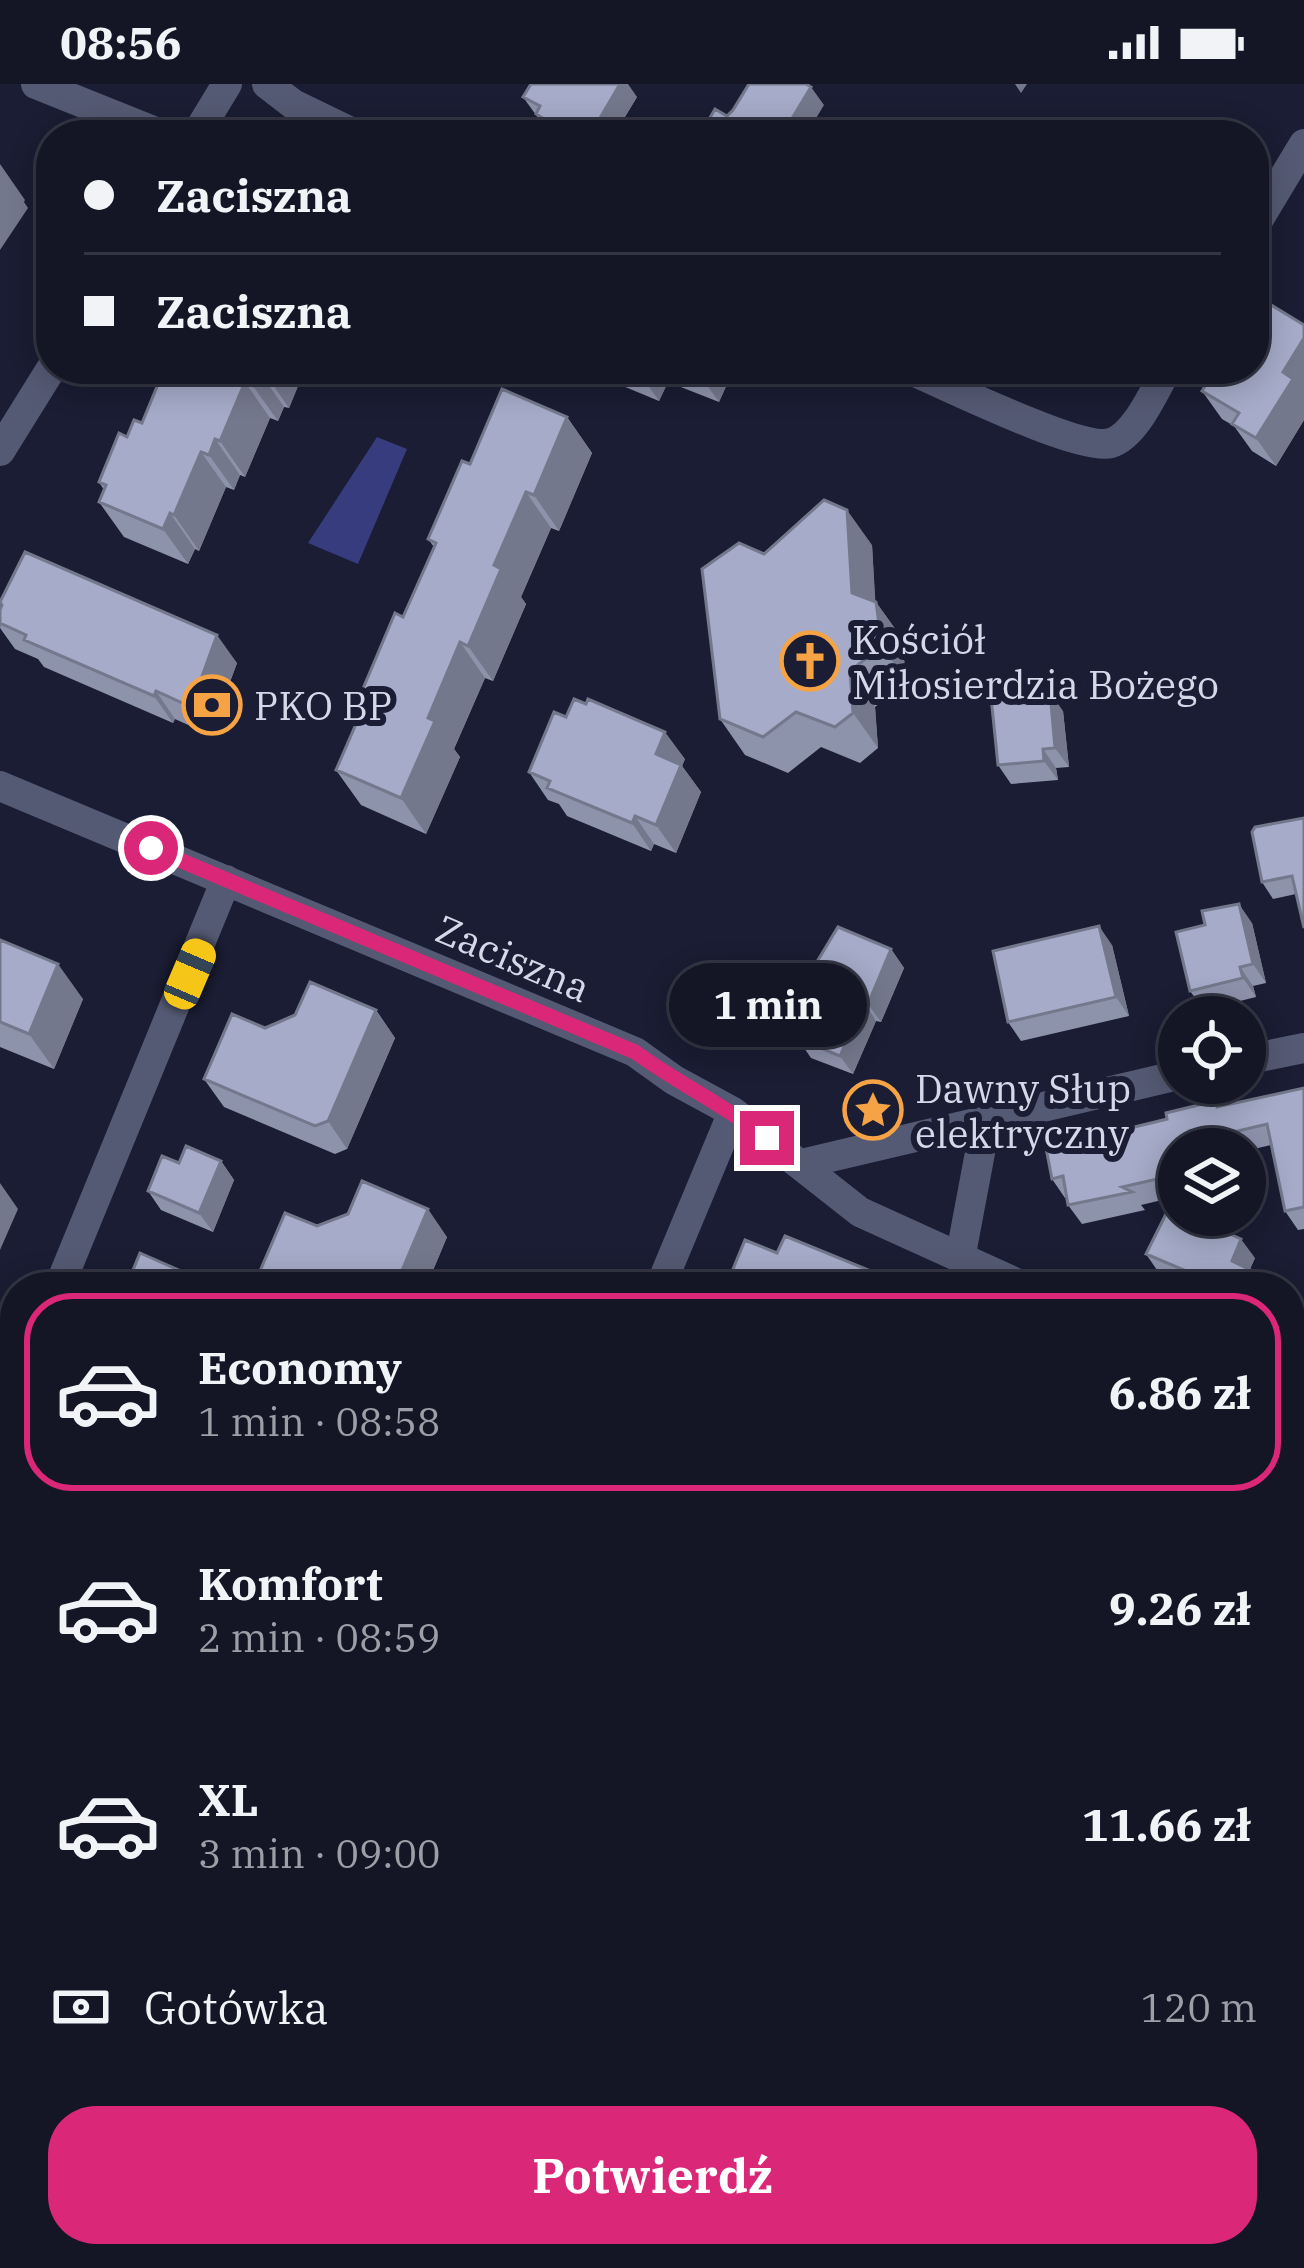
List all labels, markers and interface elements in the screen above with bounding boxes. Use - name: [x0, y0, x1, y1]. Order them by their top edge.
- text: 08:56: [60, 13, 182, 71]
- text: Zaciszna: [156, 166, 352, 224]
- text: Zaciszna: [156, 282, 352, 340]
- place label: Kościół Miłosierdzia Bożego: [852, 614, 1219, 710]
- church icon: Kościół Miłosierdzia Bożego: [779, 630, 841, 692]
- bank icon: PKO BP: [181, 674, 243, 736]
- place label: PKO BP: [254, 680, 392, 731]
- route start: [124, 821, 178, 875]
- street label: Zaciszna: [428, 903, 598, 1013]
- car: [159, 934, 221, 1014]
- callout: 1 min: [668, 964, 866, 1048]
- text: 1 min: [713, 979, 823, 1030]
- map controls: [1158, 996, 1266, 1236]
- button: locate: [1158, 996, 1266, 1104]
- place label: Dawny Słup elektryczny: [915, 1063, 1131, 1159]
- place icon: Dawny Słup elektryczny: [842, 1079, 904, 1141]
- route end: [740, 1111, 794, 1165]
- button: layers: [1158, 1128, 1266, 1236]
- icon: car: [54, 1338, 162, 1446]
- text: Economy: [198, 1338, 402, 1396]
- text: 6.86 zł: [1109, 1363, 1251, 1421]
- text: 1 min · 08:58: [198, 1396, 440, 1447]
- icon: car: [54, 1554, 162, 1662]
- text: Komfort: [198, 1554, 383, 1612]
- text: 9.26 zł: [1109, 1579, 1251, 1637]
- text: 2 min · 08:59: [198, 1612, 440, 1663]
- icon: car: [54, 1770, 162, 1878]
- text: XL: [198, 1770, 259, 1828]
- text: 11.66 zł: [1082, 1795, 1251, 1853]
- text: 3 min · 09:00: [198, 1828, 440, 1879]
- icon: cash: [48, 1974, 114, 2040]
- text: Gotówka: [144, 1978, 329, 2036]
- text: 120 m: [1141, 1982, 1257, 2033]
- button: Potwierdź: [48, 2106, 1257, 2244]

